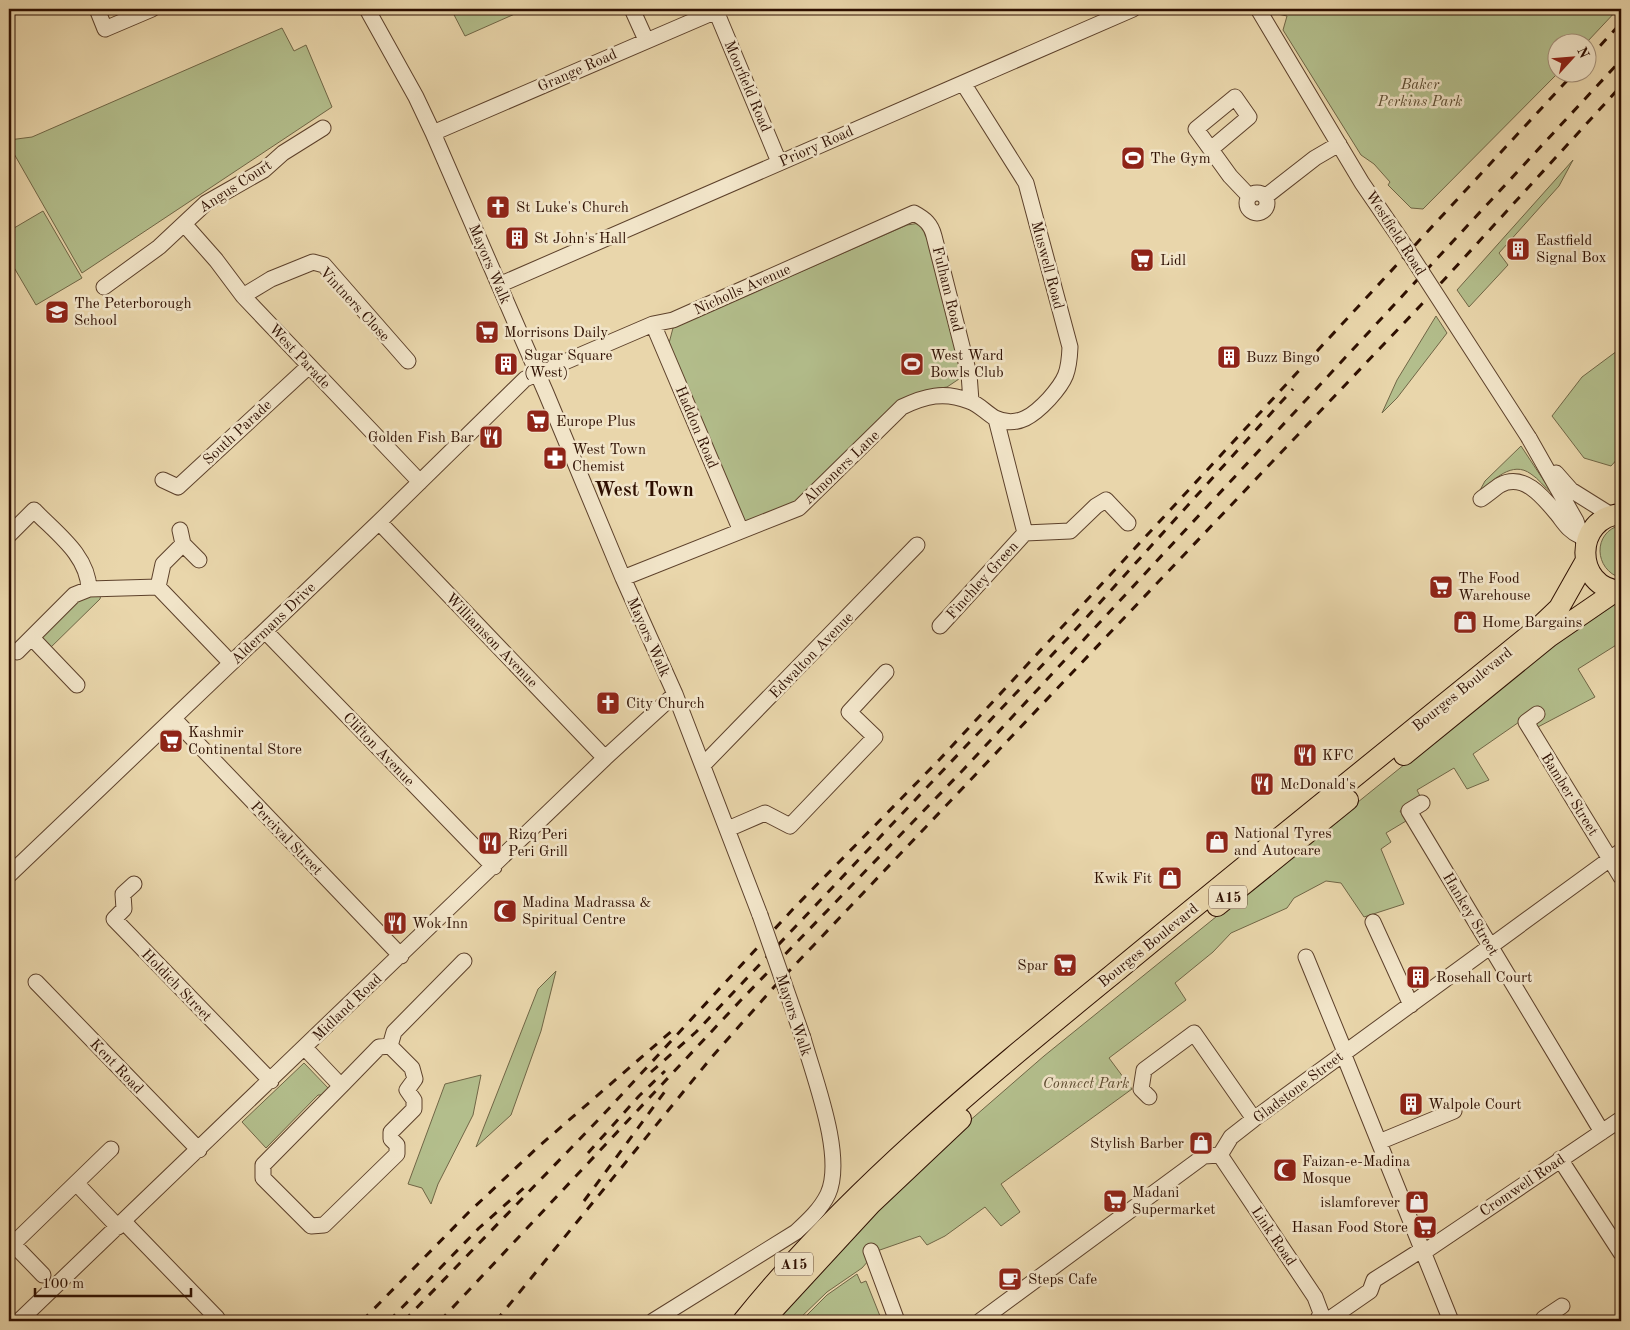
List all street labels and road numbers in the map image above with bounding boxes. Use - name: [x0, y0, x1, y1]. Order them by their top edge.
- street label: Moorfield Road: [721, 39, 773, 135]
- street label: Grange Road: [536, 47, 620, 96]
- street label: Priory Road: [777, 124, 856, 170]
- street label: Angus Court: [197, 158, 275, 216]
- street label: Westfield Road: [1362, 189, 1428, 279]
- street label: Muswell Road: [1028, 220, 1066, 311]
- street label: Mayors Walk: [465, 222, 512, 307]
- street label: Fulham Road: [929, 245, 964, 334]
- street label: Nicholls Avenue: [692, 262, 793, 318]
- street label: Vintners Close: [316, 265, 392, 345]
- street label: West Parade: [265, 322, 333, 392]
- street label: Haddon Road: [672, 384, 720, 471]
- street label: South Parade: [201, 398, 275, 468]
- street label: Almoners Lane: [801, 428, 883, 508]
- street label: Finchley Green: [944, 539, 1022, 623]
- street label: Aldermans Drive: [229, 580, 319, 668]
- street label: Williamson Avenue: [442, 591, 540, 691]
- street label: Mayors Walk: [623, 596, 672, 680]
- street label: Edwalton Avenue: [767, 610, 857, 702]
- street label: Bourges Boulevard: [1410, 645, 1516, 735]
- street label: Clifton Avenue: [339, 710, 417, 790]
- street label: Bamber Street: [1537, 751, 1600, 839]
- street label: Percival Street: [247, 799, 325, 879]
- street label: Hankey Street: [1439, 871, 1500, 959]
- road number: A15: [1209, 886, 1247, 909]
- street label: Bourges Boulevard: [1096, 901, 1202, 991]
- street label: Holdich Street: [138, 947, 214, 1025]
- street label: Midland Road: [311, 971, 386, 1045]
- street label: Mayors Walk: [772, 973, 813, 1059]
- street label: Kent Road: [86, 1037, 145, 1097]
- street label: Gladstone Street: [1251, 1050, 1347, 1127]
- street label: Cromwell Road: [1478, 1152, 1568, 1220]
- street label: Link Road: [1248, 1205, 1298, 1269]
- road number: A15: [775, 1252, 813, 1276]

